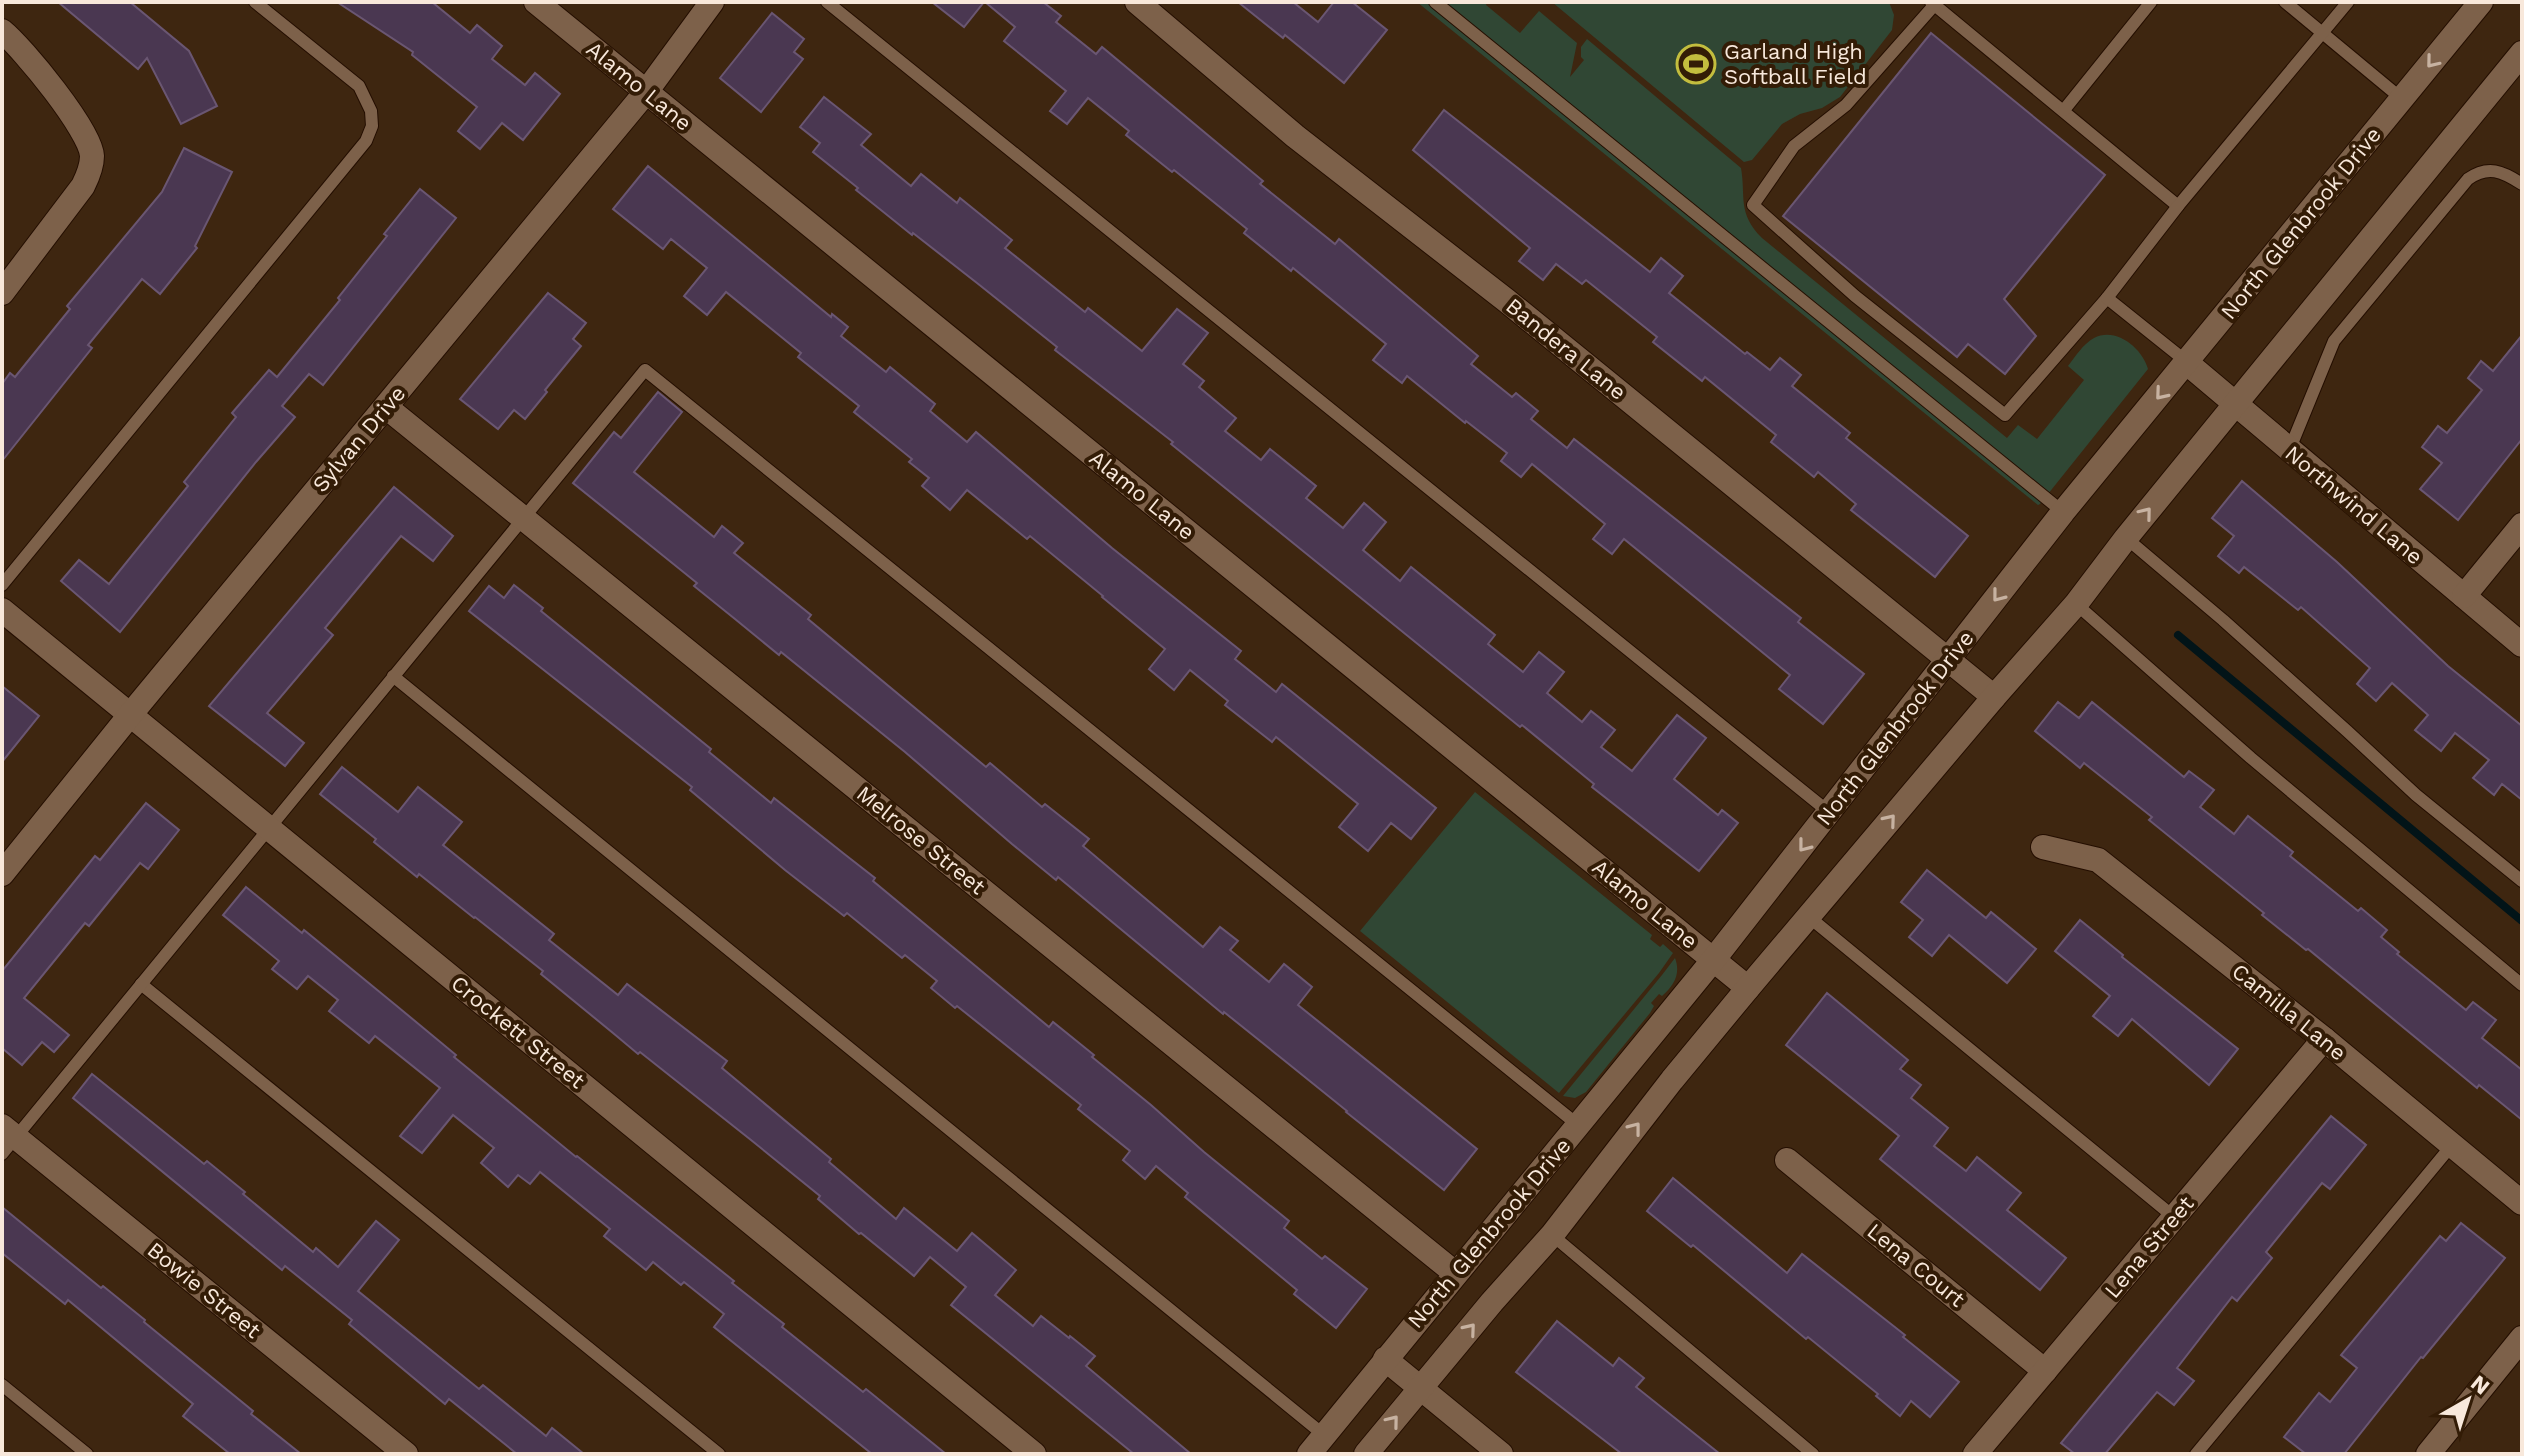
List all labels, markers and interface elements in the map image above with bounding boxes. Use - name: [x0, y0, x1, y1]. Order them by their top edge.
- street label: Alamo Lane: [582, 36, 696, 136]
- place label: Garland High Softball Field: [1724, 39, 1867, 89]
- sports icon: Garland High Softball Field: [1675, 43, 1717, 85]
- one-way arrow: [2427, 53, 2442, 68]
- street label: North Glenbrook Drive: [2216, 122, 2386, 324]
- street label: Bandera Lane: [1501, 293, 1631, 405]
- street label: Sylvan Drive: [307, 381, 411, 497]
- one-way arrow: [2156, 385, 2171, 399]
- street label: Northwind Lane: [2280, 440, 2428, 570]
- street label: Alamo Lane: [1085, 445, 1199, 545]
- one-way arrow: [2137, 507, 2151, 522]
- one-way arrow: [1993, 587, 2007, 602]
- street label: North Glenbrook Drive: [1811, 626, 1979, 830]
- street label: Melrose Street: [852, 781, 990, 899]
- one-way arrow: [1880, 814, 1895, 829]
- one-way arrow: [1799, 837, 1814, 851]
- street label: Alamo Lane: [1588, 854, 1702, 954]
- street label: Camilla Lane: [2227, 958, 2351, 1066]
- street label: Crockett Street: [446, 971, 590, 1093]
- one-way arrow: [1625, 1123, 1640, 1137]
- street label: North Glenbrook Drive: [1402, 1133, 1576, 1333]
- street label: Lena Street: [2099, 1191, 2199, 1303]
- street label: Lena Court: [1862, 1218, 1970, 1312]
- street label: Bowie Street: [143, 1237, 265, 1343]
- one-way arrow: [1460, 1323, 1475, 1338]
- north arrow: [2428, 1360, 2508, 1440]
- text: N: [2466, 1370, 2494, 1400]
- one-way arrow: [1383, 1416, 1398, 1430]

